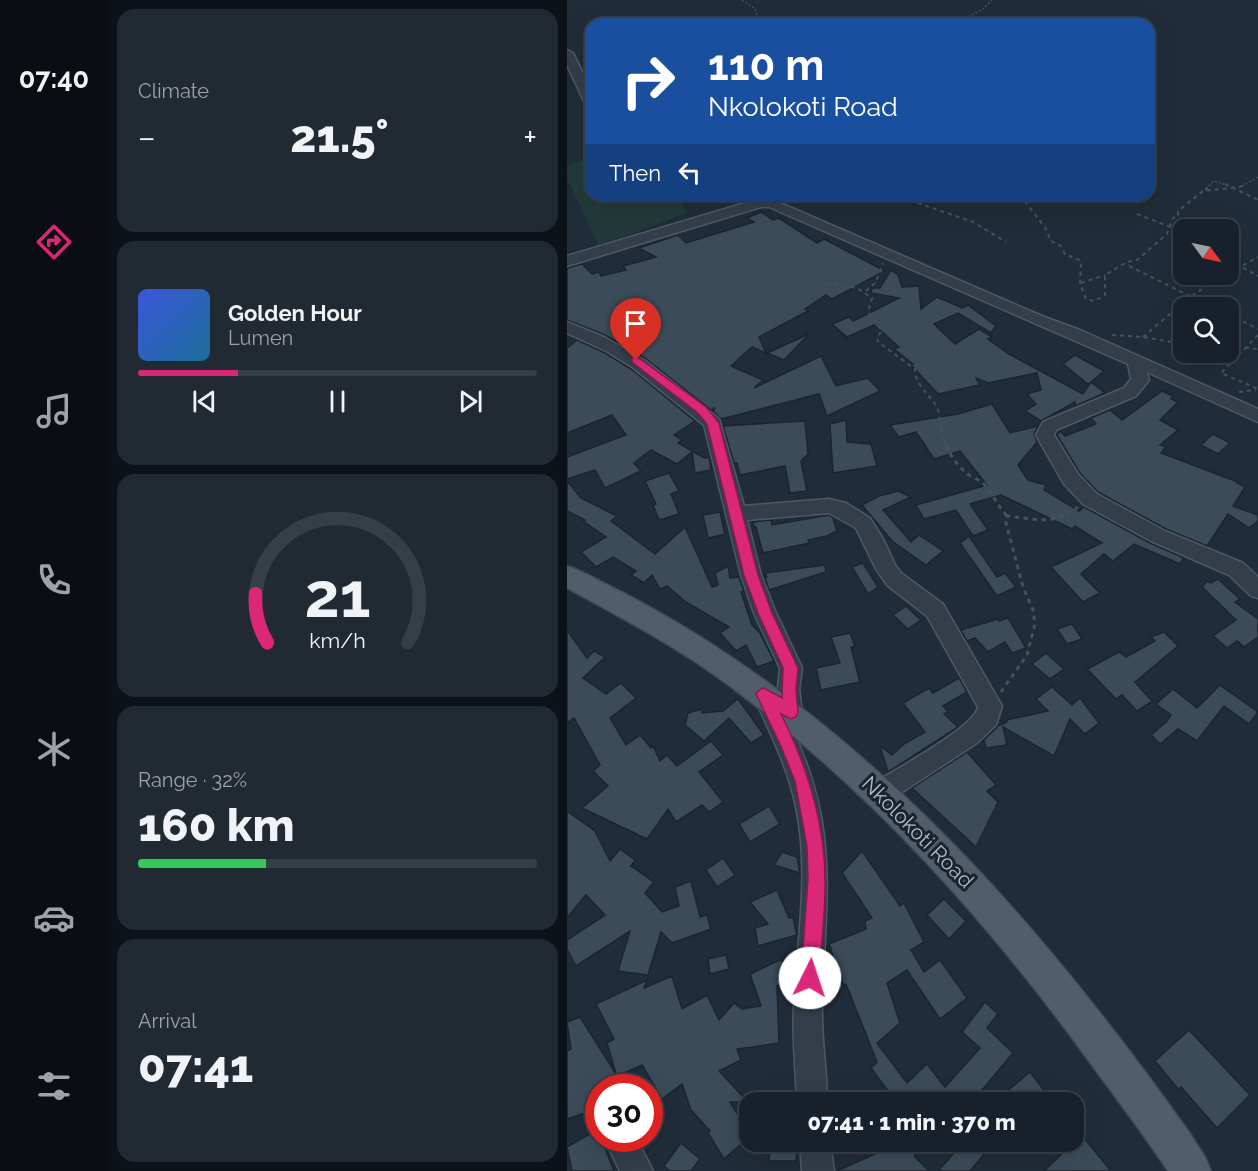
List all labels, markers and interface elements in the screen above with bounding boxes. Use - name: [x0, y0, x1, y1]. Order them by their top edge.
- text: 110 m: [708, 41, 824, 90]
- icon: right: [609, 42, 687, 120]
- text: 07:40: [19, 63, 89, 94]
- text: Climate: [138, 79, 209, 103]
- text: Nkolokoti Road: [708, 91, 898, 122]
- text: 21.5°: [290, 110, 389, 163]
- text: −: [138, 118, 156, 157]
- text: +: [523, 118, 537, 157]
- icon: left: [673, 156, 706, 189]
- text: Then: [609, 160, 661, 186]
- north arrow: [1173, 219, 1239, 285]
- map controls: [1173, 219, 1239, 363]
- icon: directions: [33, 221, 75, 263]
- button: search: [1173, 297, 1239, 363]
- pin: [610, 298, 661, 360]
- text: Golden Hour: [228, 300, 362, 326]
- icon: arrive: [619, 307, 652, 340]
- text: Lumen: [228, 326, 293, 350]
- icon: previous: [188, 385, 221, 418]
- icon: pause: [321, 385, 354, 418]
- icon: next: [454, 385, 487, 418]
- icon: music: [33, 390, 75, 432]
- text: 21: [304, 558, 371, 632]
- icon: phone: [33, 559, 75, 601]
- text: km/h: [309, 628, 366, 653]
- icon: climate: [33, 728, 75, 770]
- text: Range · 32%: [138, 768, 247, 792]
- street label: Nkolokoti Road: [857, 771, 979, 893]
- text: 160 km: [138, 799, 294, 852]
- icon: car: [33, 897, 75, 939]
- position arrow: [778, 946, 842, 1010]
- text: Arrival: [138, 1009, 197, 1033]
- text: 07:41: [138, 1040, 253, 1093]
- icon: filters: [33, 1065, 75, 1107]
- speed limit sign: 30: [585, 1074, 663, 1152]
- text: 07:41 · 1 min · 370 m: [807, 1109, 1016, 1135]

